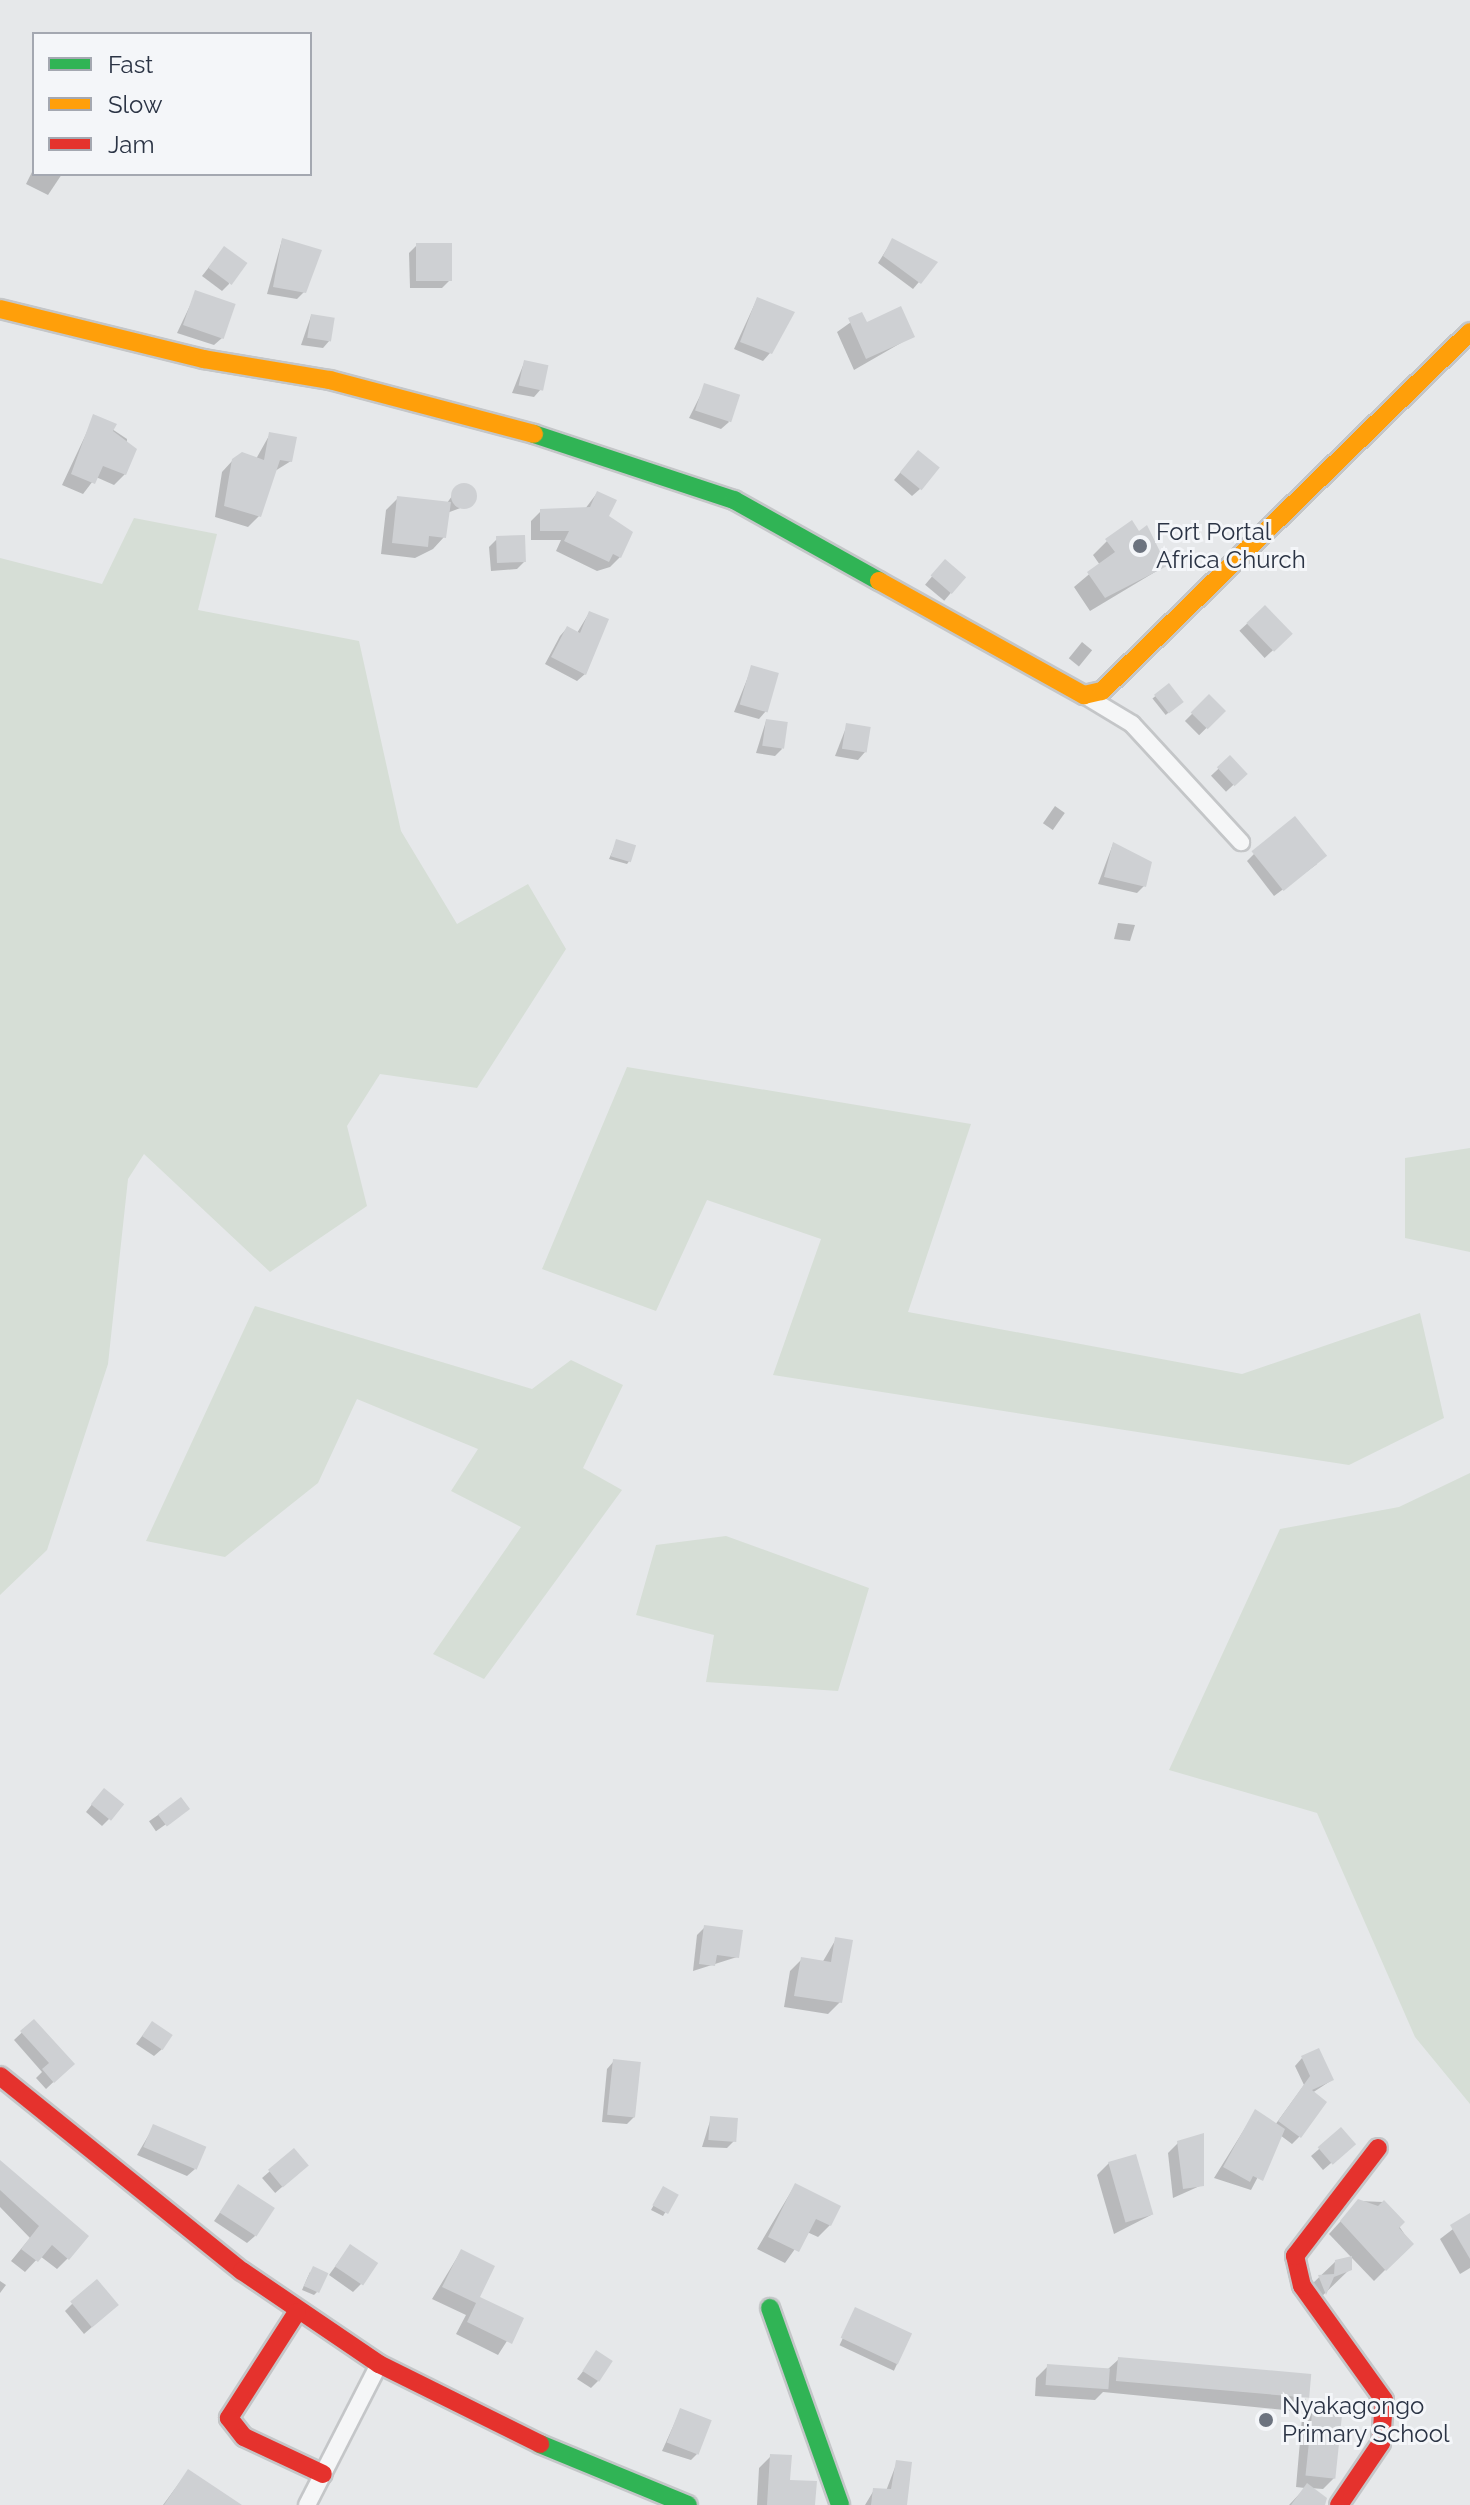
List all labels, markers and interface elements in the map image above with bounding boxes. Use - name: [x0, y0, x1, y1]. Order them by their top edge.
- legend: [32, 32, 312, 176]
- text: Fast: [108, 50, 153, 79]
- text: Slow: [108, 90, 162, 119]
- text: Jam: [108, 130, 154, 159]
- place label: Fort Portal Africa Church: [1156, 518, 1306, 574]
- marker: Fort Portal Africa Church: [1131, 537, 1149, 555]
- place label: Nyakagongo Primary School: [1282, 2392, 1450, 2448]
- marker: Nyakagongo Primary School: [1257, 2411, 1275, 2429]

